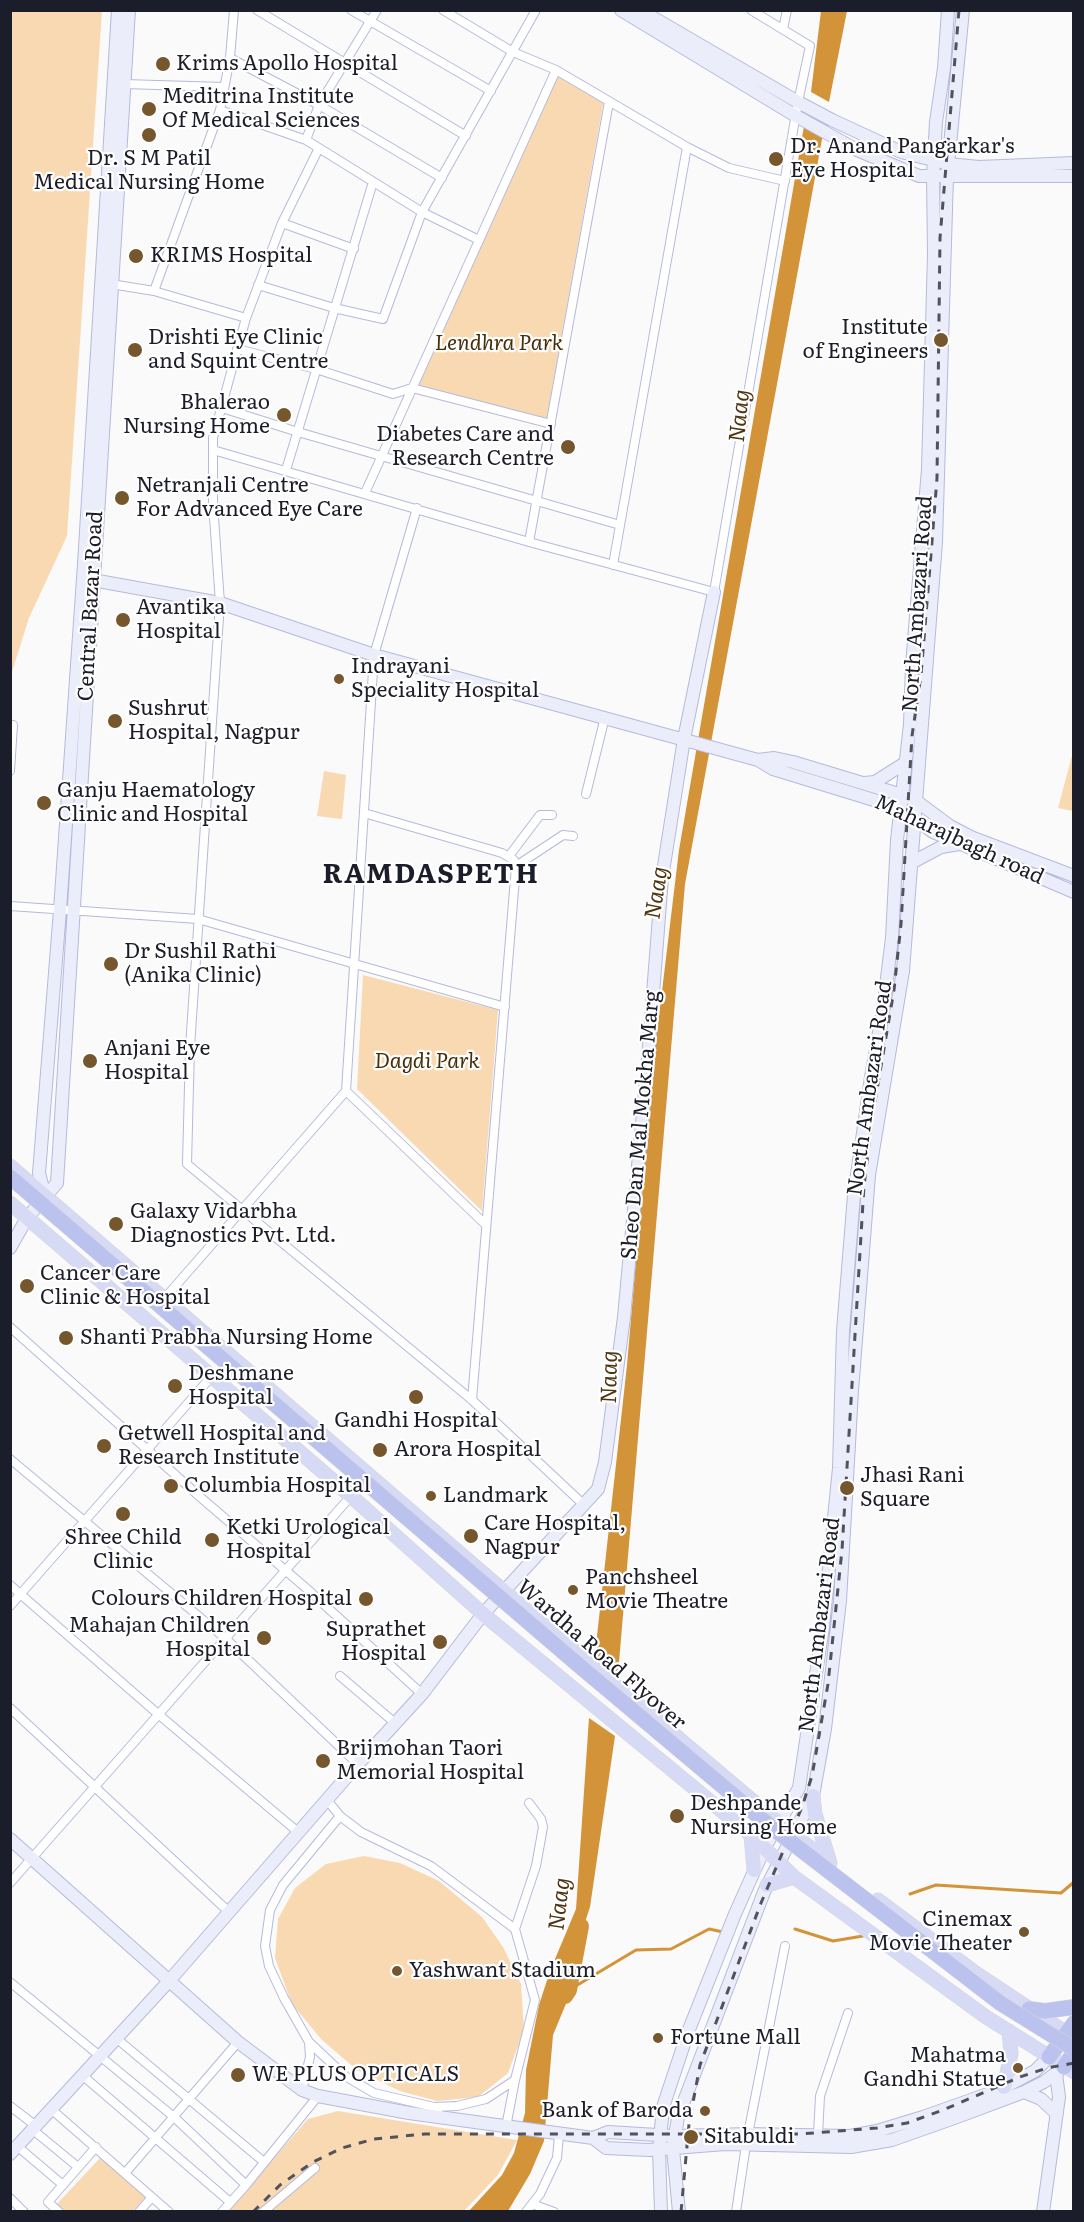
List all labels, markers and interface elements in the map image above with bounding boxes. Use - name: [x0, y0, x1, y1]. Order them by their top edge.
- place label: Krims Apollo Hospital: [176, 51, 398, 77]
- marker: Krims Apollo Hospital: [154, 55, 172, 73]
- place label: Meditrina Institute Of Medical Sciences: [162, 84, 360, 134]
- marker: Meditrina Institute Of Medical Sciences: [140, 100, 158, 118]
- marker: Dr. S M Patil Medical Nursing Home: [140, 126, 158, 144]
- place label: Dr. Anand Pangarkar's Eye Hospital: [790, 134, 1014, 184]
- place label: Dr. S M Patil Medical Nursing Home: [33, 146, 265, 196]
- marker: Dr. Anand Pangarkar's Eye Hospital: [767, 150, 785, 168]
- place label: KRIMS Hospital: [150, 243, 312, 269]
- marker: KRIMS Hospital: [127, 247, 145, 265]
- place label: Institute of Engineers: [803, 315, 928, 365]
- place label: Drishti Eye Clinic and Squint Centre: [148, 325, 328, 375]
- park label: Lendhra Park: [435, 331, 563, 357]
- marker: Institute of Engineers: [932, 331, 950, 349]
- marker: Drishti Eye Clinic and Squint Centre: [126, 341, 144, 359]
- water label: Naag: [724, 388, 756, 444]
- place label: Bhalerao Nursing Home: [123, 390, 270, 440]
- marker: Bhalerao Nursing Home: [275, 406, 293, 424]
- place label: Diabetes Care and Research Centre: [376, 422, 554, 472]
- marker: Diabetes Care and Research Centre: [559, 438, 577, 456]
- place label: Netranjali Centre For Advanced Eye Care: [136, 473, 363, 523]
- marker: Netranjali Centre For Advanced Eye Care: [113, 489, 131, 507]
- street label: North Ambazari Road: [898, 495, 938, 713]
- street label: Central Bazar Road: [73, 510, 109, 702]
- place label: Avantika Hospital: [136, 595, 226, 645]
- marker: Avantika Hospital: [114, 611, 132, 629]
- place label: Indrayani Speciality Hospital: [351, 654, 539, 704]
- marker: Indrayani Speciality Hospital: [332, 672, 346, 686]
- place label: Sushrut Hospital, Nagpur: [128, 696, 300, 746]
- marker: Sushrut Hospital, Nagpur: [106, 712, 124, 730]
- place label: Ganju Haematology Clinic and Hospital: [57, 778, 255, 828]
- street label: Maharajbagh road: [870, 790, 1048, 890]
- marker: Ganju Haematology Clinic and Hospital: [35, 794, 53, 812]
- district label: RAMDASPETH: [323, 859, 539, 891]
- water label: Naag: [640, 865, 674, 921]
- place label: Dr Sushil Rathi (Anika Clinic): [124, 939, 276, 989]
- marker: Dr Sushil Rathi (Anika Clinic): [102, 955, 120, 973]
- street label: North Ambazari Road: [842, 979, 898, 1197]
- street label: Sheo Dan Mal Mokha Marg: [617, 989, 665, 1261]
- place label: Anjani Eye Hospital: [104, 1036, 210, 1086]
- park label: Dagdi Park: [374, 1049, 480, 1075]
- marker: Anjani Eye Hospital: [81, 1052, 99, 1070]
- place label: Galaxy Vidarbha Diagnostics Pvt. Ltd.: [130, 1199, 337, 1249]
- marker: Galaxy Vidarbha Diagnostics Pvt. Ltd.: [107, 1215, 125, 1233]
- place label: Cancer Care Clinic & Hospital: [40, 1261, 210, 1311]
- marker: Cancer Care Clinic & Hospital: [18, 1277, 36, 1295]
- place label: Shanti Prabha Nursing Home: [80, 1325, 373, 1351]
- marker: Shanti Prabha Nursing Home: [57, 1329, 75, 1347]
- water label: Naag: [596, 1350, 624, 1404]
- place label: Deshmane Hospital: [188, 1361, 294, 1411]
- marker: Deshmane Hospital: [166, 1377, 184, 1395]
- marker: Gandhi Hospital: [407, 1388, 425, 1406]
- place label: Gandhi Hospital: [334, 1408, 498, 1434]
- place label: Getwell Hospital and Research Institute: [118, 1421, 326, 1471]
- marker: Getwell Hospital and Research Institute: [95, 1437, 113, 1455]
- place label: Arora Hospital: [394, 1437, 541, 1463]
- marker: Arora Hospital: [371, 1441, 389, 1459]
- place label: Jhasi Rani Square: [860, 1463, 964, 1513]
- place label: Columbia Hospital: [184, 1473, 371, 1499]
- marker: Columbia Hospital: [162, 1477, 180, 1495]
- marker: Jhasi Rani Square: [838, 1479, 856, 1497]
- place label: Landmark: [443, 1483, 548, 1509]
- marker: Landmark: [424, 1489, 438, 1503]
- marker: Shree Child Clinic: [114, 1505, 132, 1523]
- place label: Care Hospital, Nagpur: [484, 1511, 626, 1561]
- place label: Ketki Urological Hospital: [226, 1515, 389, 1565]
- street label: North Ambazari Road: [794, 1516, 846, 1734]
- place label: Shree Child Clinic: [64, 1525, 182, 1575]
- marker: Care Hospital, Nagpur: [462, 1527, 480, 1545]
- marker: Ketki Urological Hospital: [203, 1531, 221, 1549]
- place label: Panchsheel Movie Theatre: [585, 1565, 728, 1615]
- street label: Wardha Road Flyover: [511, 1575, 691, 1735]
- marker: Panchsheel Movie Theatre: [566, 1583, 580, 1597]
- place label: Colours Children Hospital: [91, 1586, 352, 1612]
- marker: Colours Children Hospital: [357, 1590, 375, 1608]
- place label: Mahajan Children Hospital: [68, 1613, 250, 1663]
- place label: Suprathet Hospital: [326, 1617, 426, 1667]
- marker: Mahajan Children Hospital: [255, 1629, 273, 1647]
- marker: Suprathet Hospital: [431, 1633, 449, 1651]
- place label: Brijmohan Taori Memorial Hospital: [336, 1736, 524, 1786]
- marker: Brijmohan Taori Memorial Hospital: [314, 1752, 332, 1770]
- place label: Deshpande Nursing Home: [690, 1791, 837, 1841]
- marker: Deshpande Nursing Home: [668, 1807, 686, 1825]
- water label: Naag: [544, 1876, 576, 1932]
- place label: Cinemax Movie Theater: [868, 1907, 1012, 1957]
- marker: Cinemax Movie Theater: [1017, 1925, 1031, 1939]
- place label: Yashwant Stadium: [409, 1958, 596, 1984]
- marker: Yashwant Stadium: [390, 1964, 404, 1978]
- place label: Fortune Mall: [670, 2025, 801, 2051]
- marker: Fortune Mall: [651, 2031, 665, 2045]
- place label: Mahatma Gandhi Statue: [864, 2043, 1006, 2093]
- marker: Mahatma Gandhi Statue: [1011, 2061, 1025, 2075]
- place label: WE PLUS OPTICALS: [252, 2062, 459, 2088]
- marker: WE PLUS OPTICALS: [229, 2066, 247, 2084]
- place label: Bank of Baroda: [541, 2098, 693, 2124]
- marker: Bank of Baroda: [698, 2104, 712, 2118]
- place label: Sitabuldi: [704, 2124, 795, 2150]
- marker: Sitabuldi: [682, 2128, 700, 2146]

